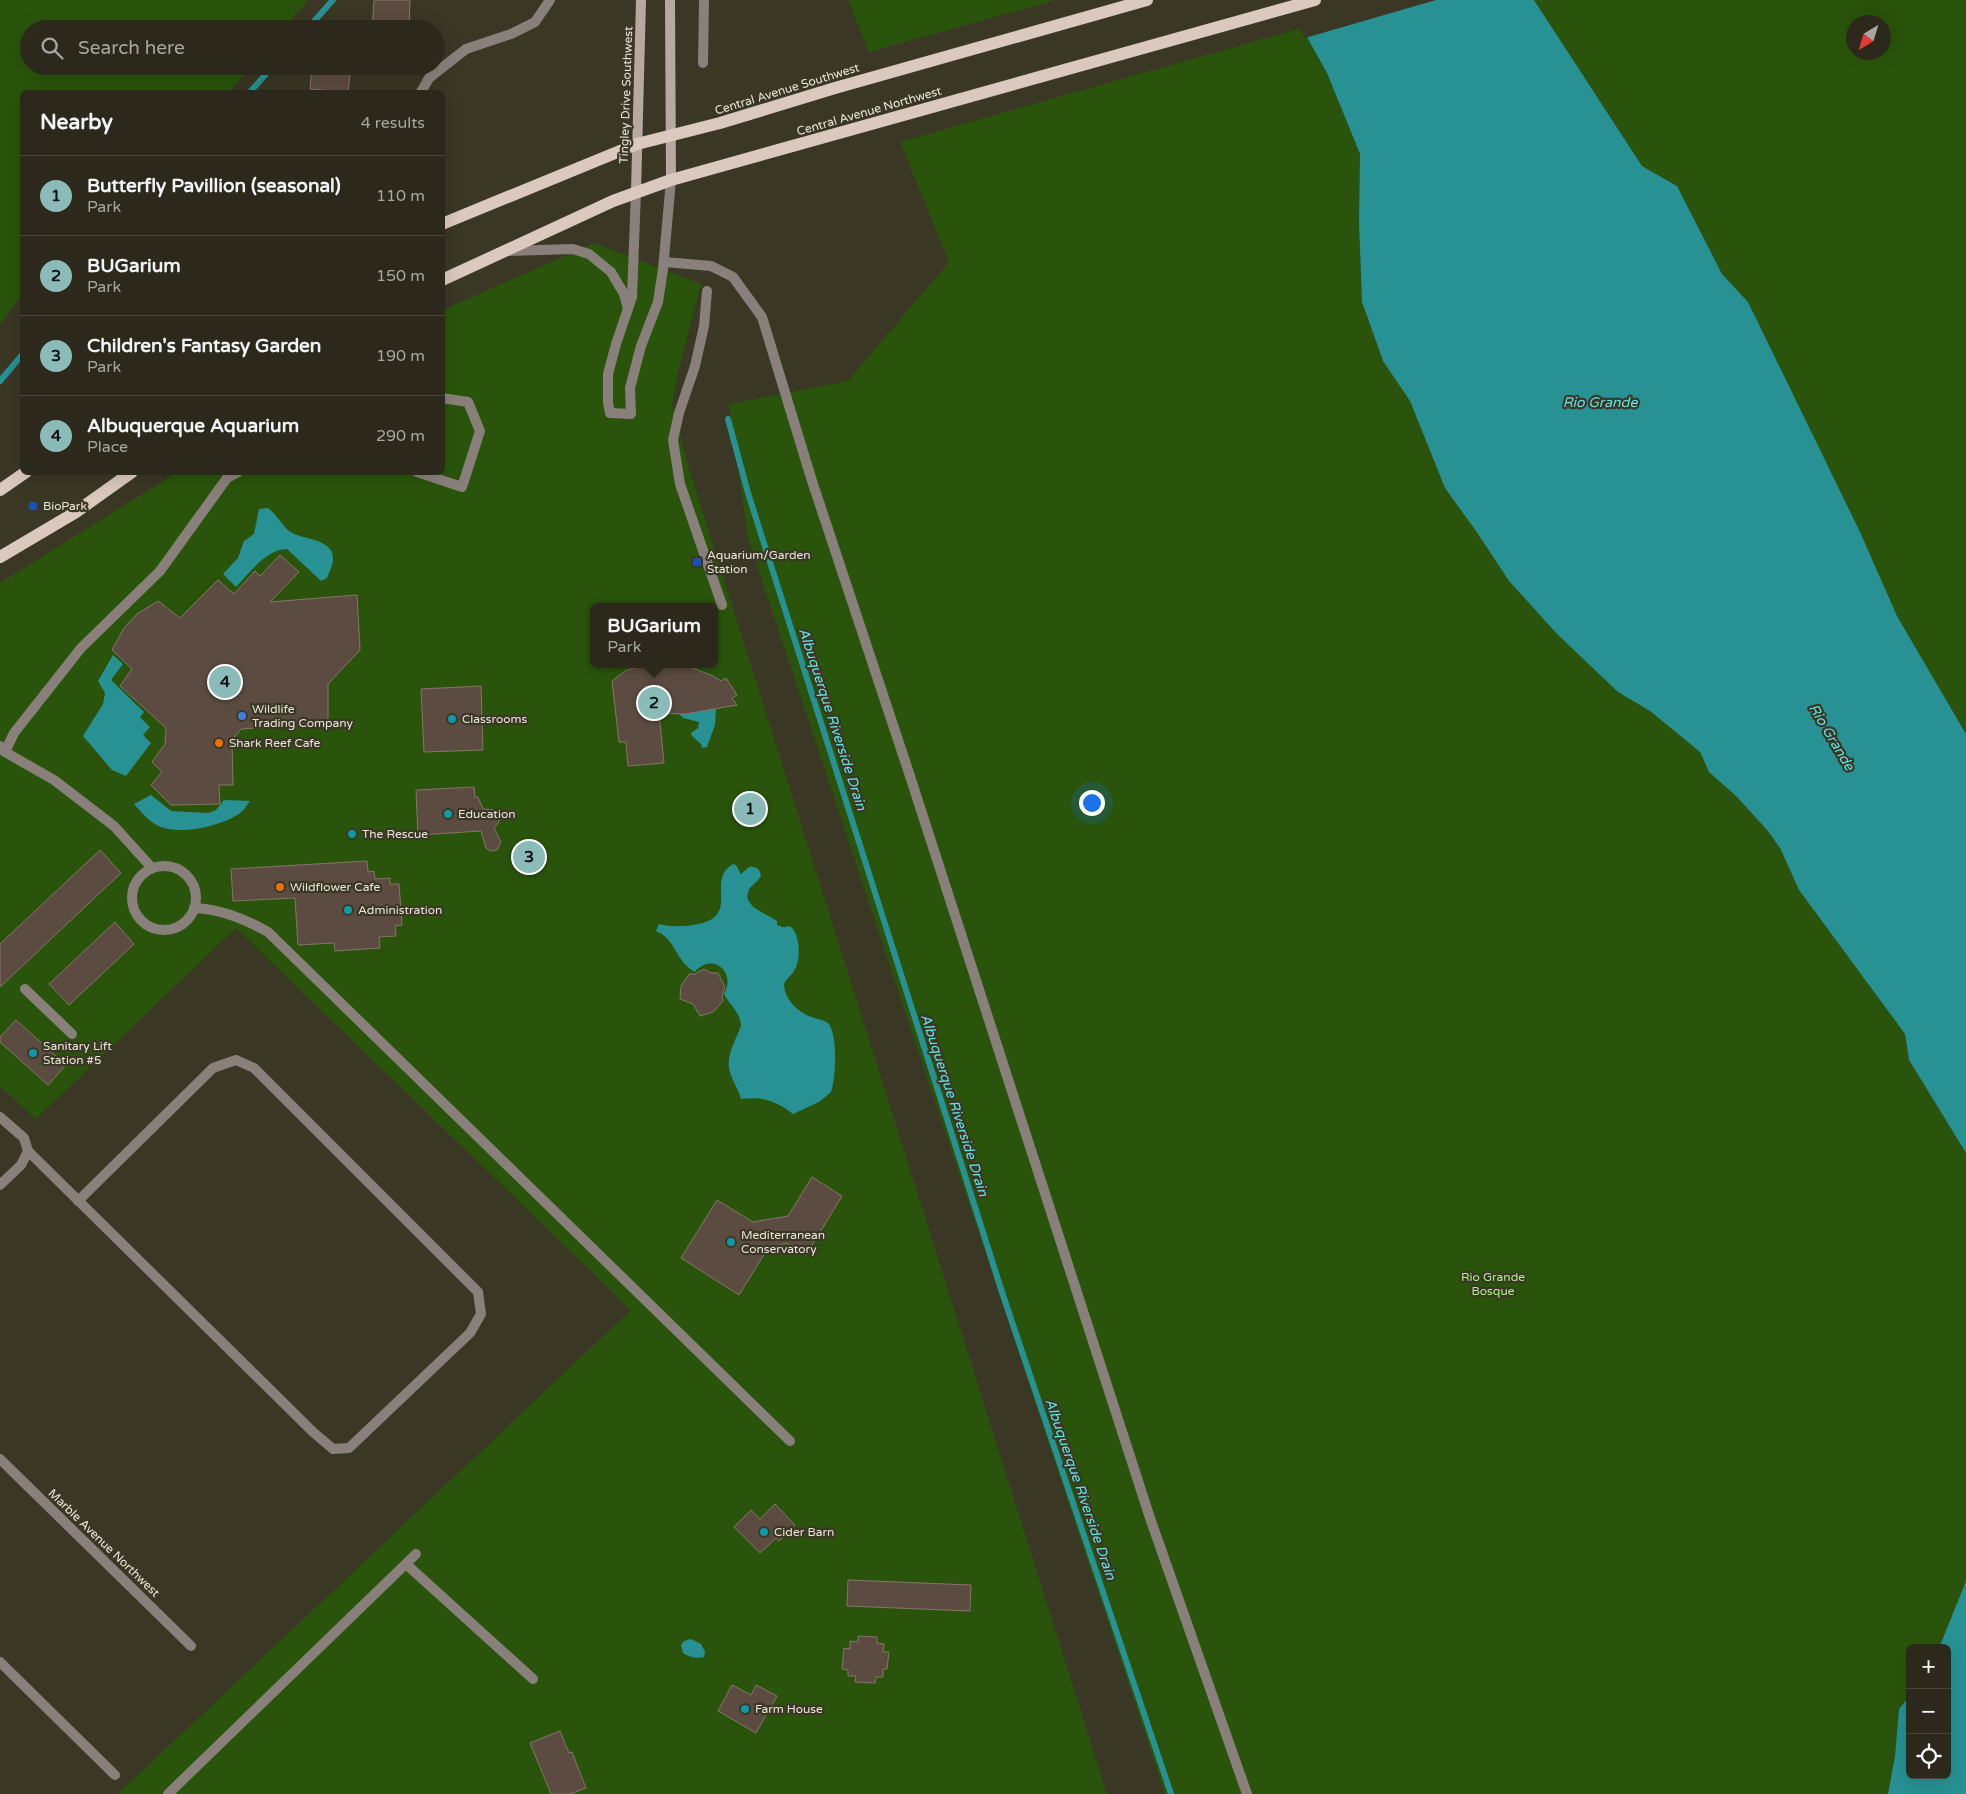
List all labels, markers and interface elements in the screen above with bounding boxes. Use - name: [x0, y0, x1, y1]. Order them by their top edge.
- north arrow: [1846, 15, 1891, 60]
- search box: [20, 20, 445, 75]
- street label: Tingley Drive Southwest: [617, 26, 635, 164]
- icon: search: [38, 34, 66, 62]
- text: Search here: [78, 37, 185, 59]
- street label: Central Avenue Southwest: [713, 60, 861, 118]
- street label: Central Avenue Northwest: [795, 84, 943, 138]
- text: Nearby: [40, 110, 113, 135]
- text: 4 results: [361, 113, 425, 133]
- text: Butterfly Pavillion (seasonal): [87, 175, 341, 197]
- text: 1: [51, 186, 61, 206]
- text: 110 m: [376, 186, 425, 206]
- text: Park: [87, 197, 121, 217]
- text: BUGarium: [87, 255, 181, 277]
- text: 2: [51, 266, 61, 286]
- text: 150 m: [376, 266, 425, 286]
- text: Park: [87, 277, 121, 297]
- text: Children's Fantasy Garden: [87, 335, 321, 357]
- text: 3: [51, 346, 61, 366]
- text: 190 m: [376, 346, 425, 366]
- text: Park: [87, 357, 121, 377]
- water label: Rio Grande: [1563, 394, 1638, 411]
- text: Albuquerque Aquarium: [87, 415, 299, 437]
- text: 4: [51, 426, 61, 446]
- text: 290 m: [376, 426, 425, 446]
- text: Place: [87, 437, 128, 457]
- place label: BioPark: [43, 499, 87, 513]
- marker: BioPark: [27, 500, 39, 512]
- place label: Aquarium/Garden Station: [707, 548, 811, 576]
- marker: Aquarium/Garden Station: [691, 556, 703, 568]
- popup: [590, 603, 718, 668]
- text: BUGarium: [607, 615, 701, 637]
- water label: Albuquerque Riverside Drain: [795, 626, 870, 813]
- text: Park: [607, 637, 641, 657]
- pin: 4: [209, 663, 241, 701]
- pin: 2: [638, 684, 670, 722]
- water label: Rio Grande: [1805, 701, 1859, 775]
- place label: Wildlife Trading Company: [252, 702, 353, 730]
- marker: Wildlife Trading Company: [236, 710, 248, 722]
- place label: Classrooms: [462, 712, 528, 726]
- marker: Classrooms: [446, 713, 458, 725]
- place label: Shark Reef Cafe: [229, 736, 321, 750]
- marker: Shark Reef Cafe: [213, 737, 225, 749]
- pin: 1: [734, 790, 766, 828]
- your location: [1079, 790, 1105, 816]
- place label: Education: [458, 807, 516, 821]
- marker: Education: [442, 808, 454, 820]
- place label: The Rescue: [362, 827, 428, 841]
- marker: The Rescue: [346, 828, 358, 840]
- pin: 3: [513, 838, 545, 876]
- place label: Wildflower Cafe: [290, 880, 380, 894]
- marker: Wildflower Cafe: [274, 881, 286, 893]
- place label: Administration: [358, 903, 442, 917]
- marker: Administration: [342, 904, 354, 916]
- water label: Albuquerque Riverside Drain: [917, 1012, 992, 1199]
- place label: Sanitary Lift Station #5: [43, 1039, 112, 1067]
- marker: Sanitary Lift Station #5: [27, 1047, 39, 1059]
- place label: Mediterranean Conservatory: [741, 1228, 825, 1256]
- marker: Mediterranean Conservatory: [725, 1236, 737, 1248]
- park label: Rio Grande Bosque: [1461, 1270, 1525, 1298]
- water label: Albuquerque Riverside Drain: [1041, 1396, 1120, 1583]
- street label: Marble Avenue Northwest: [45, 1486, 163, 1600]
- place label: Cider Barn: [774, 1525, 834, 1539]
- marker: Cider Barn: [758, 1526, 770, 1538]
- map controls: [1906, 1644, 1951, 1779]
- button: +: [1906, 1644, 1951, 1689]
- button: −: [1906, 1689, 1951, 1734]
- place label: Farm House: [755, 1702, 823, 1716]
- marker: Farm House: [739, 1703, 751, 1715]
- button: locate: [1906, 1734, 1951, 1779]

